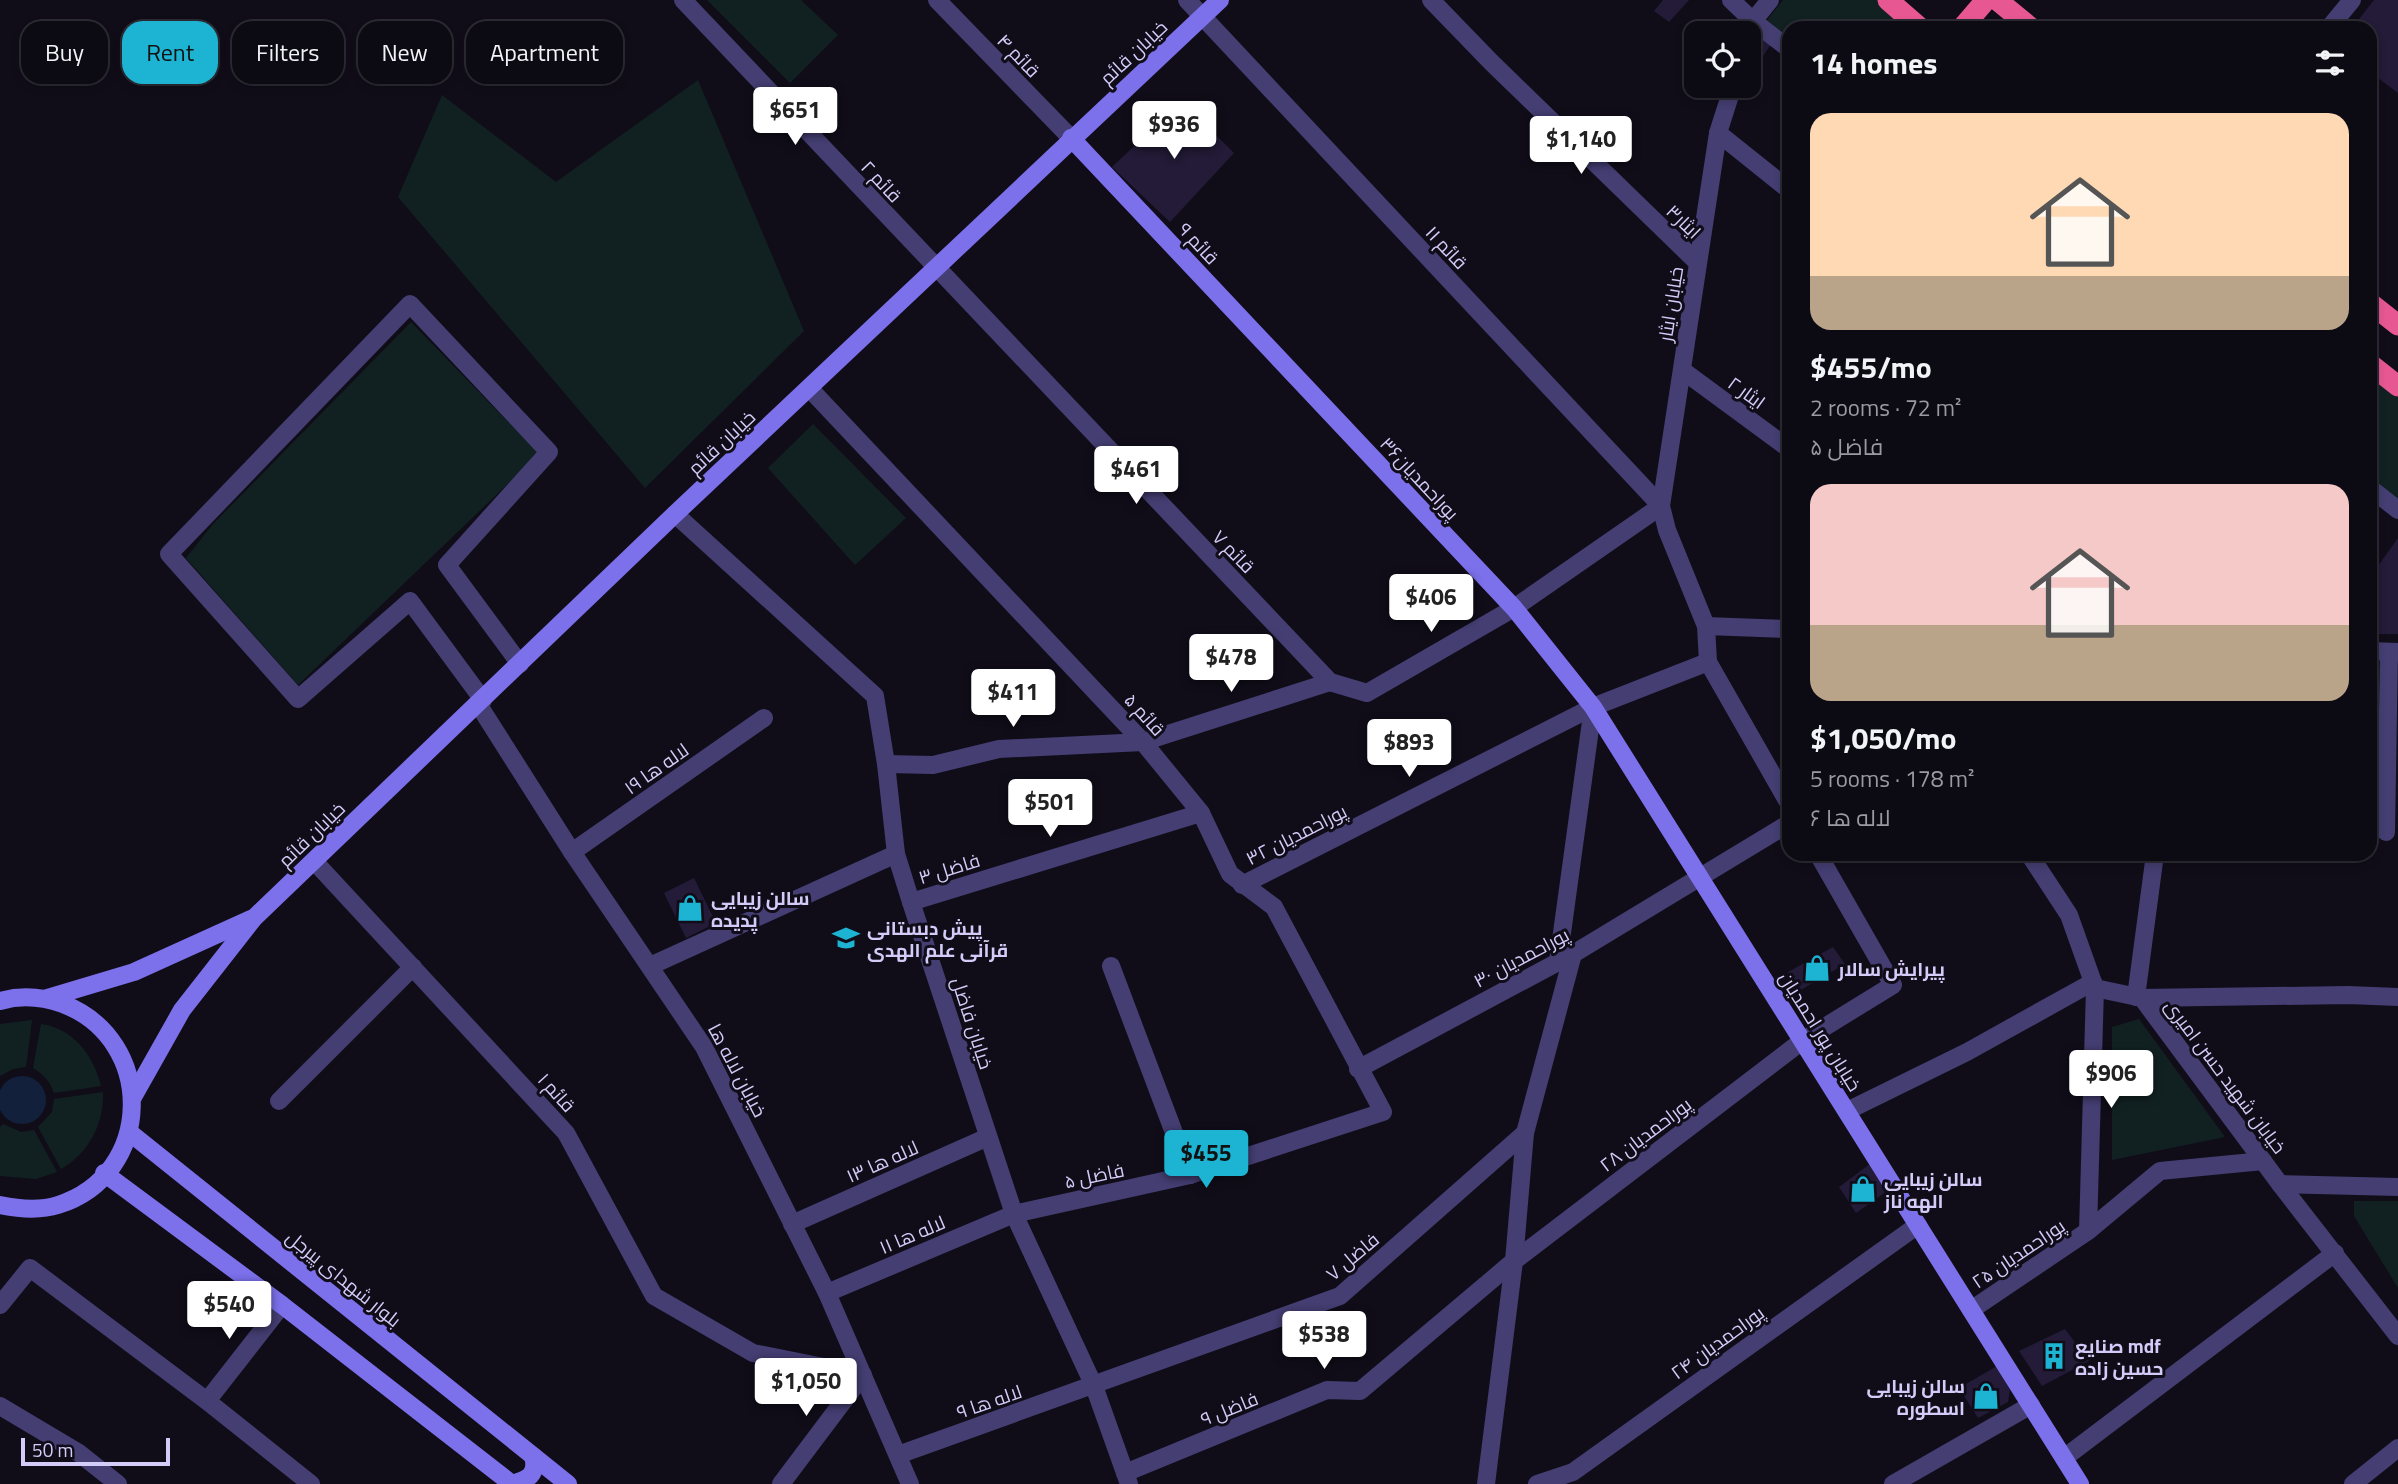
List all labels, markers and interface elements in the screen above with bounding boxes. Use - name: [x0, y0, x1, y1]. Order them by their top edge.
- street label: خیابان قائم: [1092, 13, 1174, 91]
- chip: Buy: [21, 21, 108, 84]
- chip: Rent: [122, 21, 218, 84]
- chip: Filters: [232, 21, 344, 84]
- chip: New: [358, 21, 452, 84]
- chip: Apartment: [466, 21, 623, 84]
- map controls: [1684, 21, 1761, 98]
- button: locate: [1684, 21, 1761, 98]
- street label: قائم ۴: [991, 26, 1047, 84]
- text: 14 homes: [1810, 40, 1937, 86]
- icon: filters: [2311, 44, 2349, 82]
- pin: $651: [754, 88, 836, 147]
- text: $651: [769, 92, 821, 127]
- pin: $936: [1133, 102, 1215, 161]
- text: $936: [1148, 106, 1200, 141]
- pin: $1,140: [1524, 116, 1638, 176]
- text: $1,140: [1546, 121, 1616, 156]
- street label: قائم ۲: [855, 153, 909, 209]
- icon: home: [2017, 159, 2143, 285]
- street label: ایثار۳: [1660, 197, 1708, 245]
- street label: قائم ۹: [1172, 215, 1226, 271]
- street label: قائم ۱۱: [1419, 219, 1475, 275]
- street label: خیابان ایثار: [1650, 264, 1690, 345]
- text: $455/mo: [1810, 344, 1932, 390]
- street label: ایثار ۲: [1722, 368, 1772, 416]
- text: 2 rooms · 72 m²: [1810, 390, 1961, 425]
- street label: خیابان قائم: [680, 403, 762, 481]
- text: فاضل ۵: [1810, 429, 1883, 464]
- street label: پوراحمدیان۳۶: [1374, 430, 1466, 526]
- pin: $461: [1095, 447, 1177, 506]
- text: $461: [1110, 451, 1162, 486]
- street label: قائم ۷: [1206, 523, 1262, 579]
- icon: home: [2017, 530, 2143, 656]
- pin: $406: [1390, 574, 1472, 634]
- text: $406: [1405, 579, 1457, 614]
- pin: $478: [1190, 634, 1272, 694]
- text: $478: [1205, 639, 1257, 674]
- pin: $411: [972, 670, 1054, 729]
- text: $411: [987, 674, 1039, 709]
- street label: قائم ۵: [1118, 686, 1172, 742]
- text: $1,050/mo: [1810, 715, 1956, 761]
- pin: $893: [1368, 720, 1450, 779]
- text: $893: [1383, 724, 1435, 759]
- street label: لاله ها ۱۹: [618, 735, 694, 801]
- text: 5 rooms · 178 m²: [1810, 761, 1974, 796]
- pin: $501: [1009, 780, 1091, 839]
- text: $501: [1024, 784, 1076, 819]
- street label: خیابان قائم: [271, 794, 351, 874]
- street label: پوراحمدیان ۳۲: [1240, 796, 1352, 872]
- text: لاله ها ۶: [1810, 800, 1891, 835]
- street label: فاضل ۳: [915, 845, 983, 891]
- place label: سالن زیبایی پدیده: [711, 883, 810, 934]
- shop icon: سالن زیبایی پدیده: [675, 893, 705, 923]
- place label: پیش دبستانی قرآنی علم الهدی: [867, 913, 1008, 964]
- street label: پوراحمدیان ۳۰: [1468, 920, 1574, 994]
- school or university icon: پیش دبستانی قرآنی علم الهدی: [831, 923, 861, 953]
- shop icon: پیرایش سالار: [1802, 953, 1832, 983]
- place label: پیرایش سالار: [1837, 954, 1945, 983]
- street label: خیابان پور احمدیان: [1773, 965, 1869, 1097]
- street label: خیابان فاضل: [944, 973, 1002, 1073]
- street label: خیابان شهید حسن امیری: [2158, 993, 2294, 1159]
- street label: خیابان لاله ها: [701, 1018, 775, 1122]
- pin: $906: [2070, 1050, 2152, 1110]
- text: $906: [2085, 1055, 2137, 1090]
- street label: قائم ۱: [531, 1066, 583, 1118]
- street label: پوراحمدیان ۲۸: [1593, 1090, 1697, 1178]
- pin: $455: [1165, 1130, 1247, 1190]
- street label: لاله ها ۱۳: [841, 1132, 923, 1190]
- text: $455: [1180, 1135, 1232, 1170]
- street label: فاضل ۵: [1061, 1155, 1127, 1195]
- place label: سالن زیبایی الهه ناز: [1883, 1164, 1983, 1215]
- shop icon: سالن زیبایی الهه ناز: [1848, 1174, 1878, 1204]
- street label: لاله ها ۱۱: [874, 1207, 950, 1261]
- street label: پوراحمدیان ۲۵: [1965, 1211, 2071, 1295]
- street label: بلوار شهدای پیرجل: [280, 1222, 408, 1334]
- street label: فاضل ۷: [1319, 1225, 1385, 1287]
- pin: $540: [188, 1282, 270, 1341]
- text: $540: [203, 1286, 255, 1321]
- street label: پوراحمدیان ۲۴: [1664, 1298, 1770, 1386]
- pin: $538: [1283, 1312, 1365, 1371]
- text: $538: [1298, 1316, 1350, 1351]
- place label: صنایع mdf حسین زاده: [2075, 1331, 2163, 1382]
- building icon: صنایع mdf حسین زاده: [2039, 1341, 2069, 1371]
- pin: $1,050: [749, 1358, 863, 1418]
- text: $1,050: [771, 1363, 841, 1398]
- place label: سالن زیبایی اسطوره: [1866, 1371, 1965, 1422]
- street label: لاله ها ۹: [952, 1376, 1026, 1426]
- shop icon: سالن زیبایی اسطوره: [1971, 1381, 2001, 1411]
- street label: فاضل ۹: [1196, 1383, 1262, 1433]
- scale bar: [21, 1435, 170, 1467]
- text: 50 m: [32, 1435, 73, 1464]

